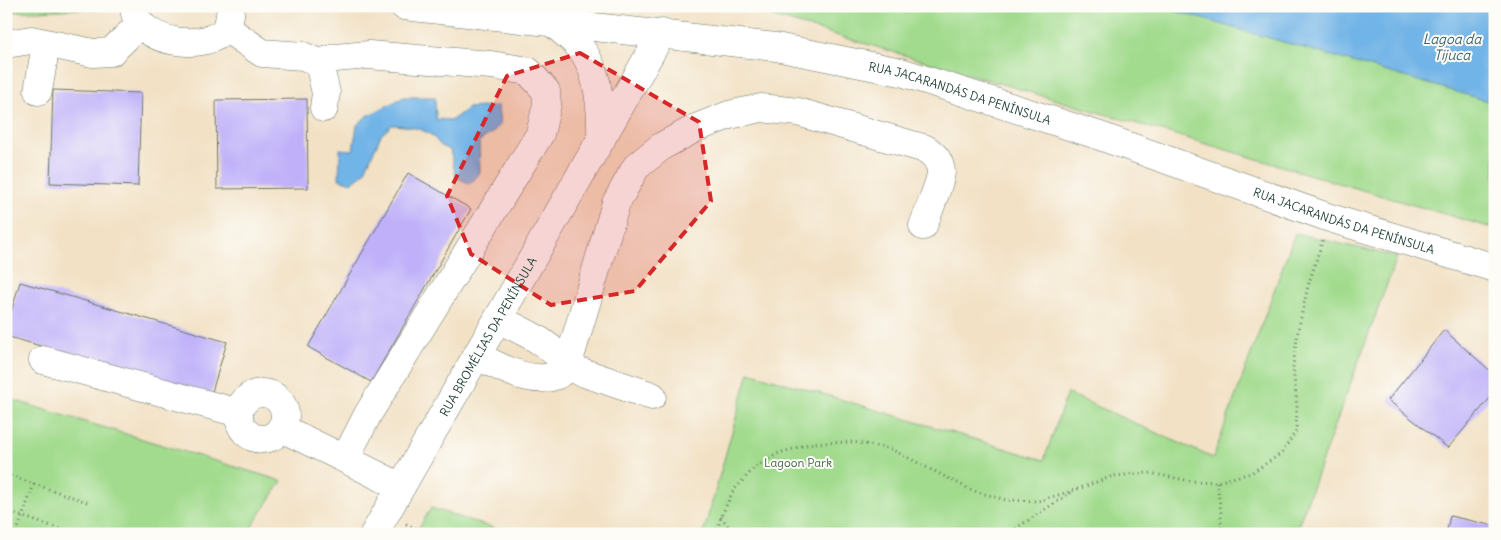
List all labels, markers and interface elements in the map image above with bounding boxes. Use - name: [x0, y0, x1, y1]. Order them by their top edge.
- water label: Lagoa da Tijuca: [1423, 30, 1482, 64]
- street label: RUA JACARANDÁS DA PENÍNSULA: [868, 58, 1053, 127]
- street label: RUA JACARANDÁS DA PENÍNSULA: [1251, 184, 1437, 257]
- street label: RUA BROMÉLIAS DA PENÍNSULA: [436, 254, 539, 419]
- park label: Lagoon Park: [764, 455, 832, 470]

